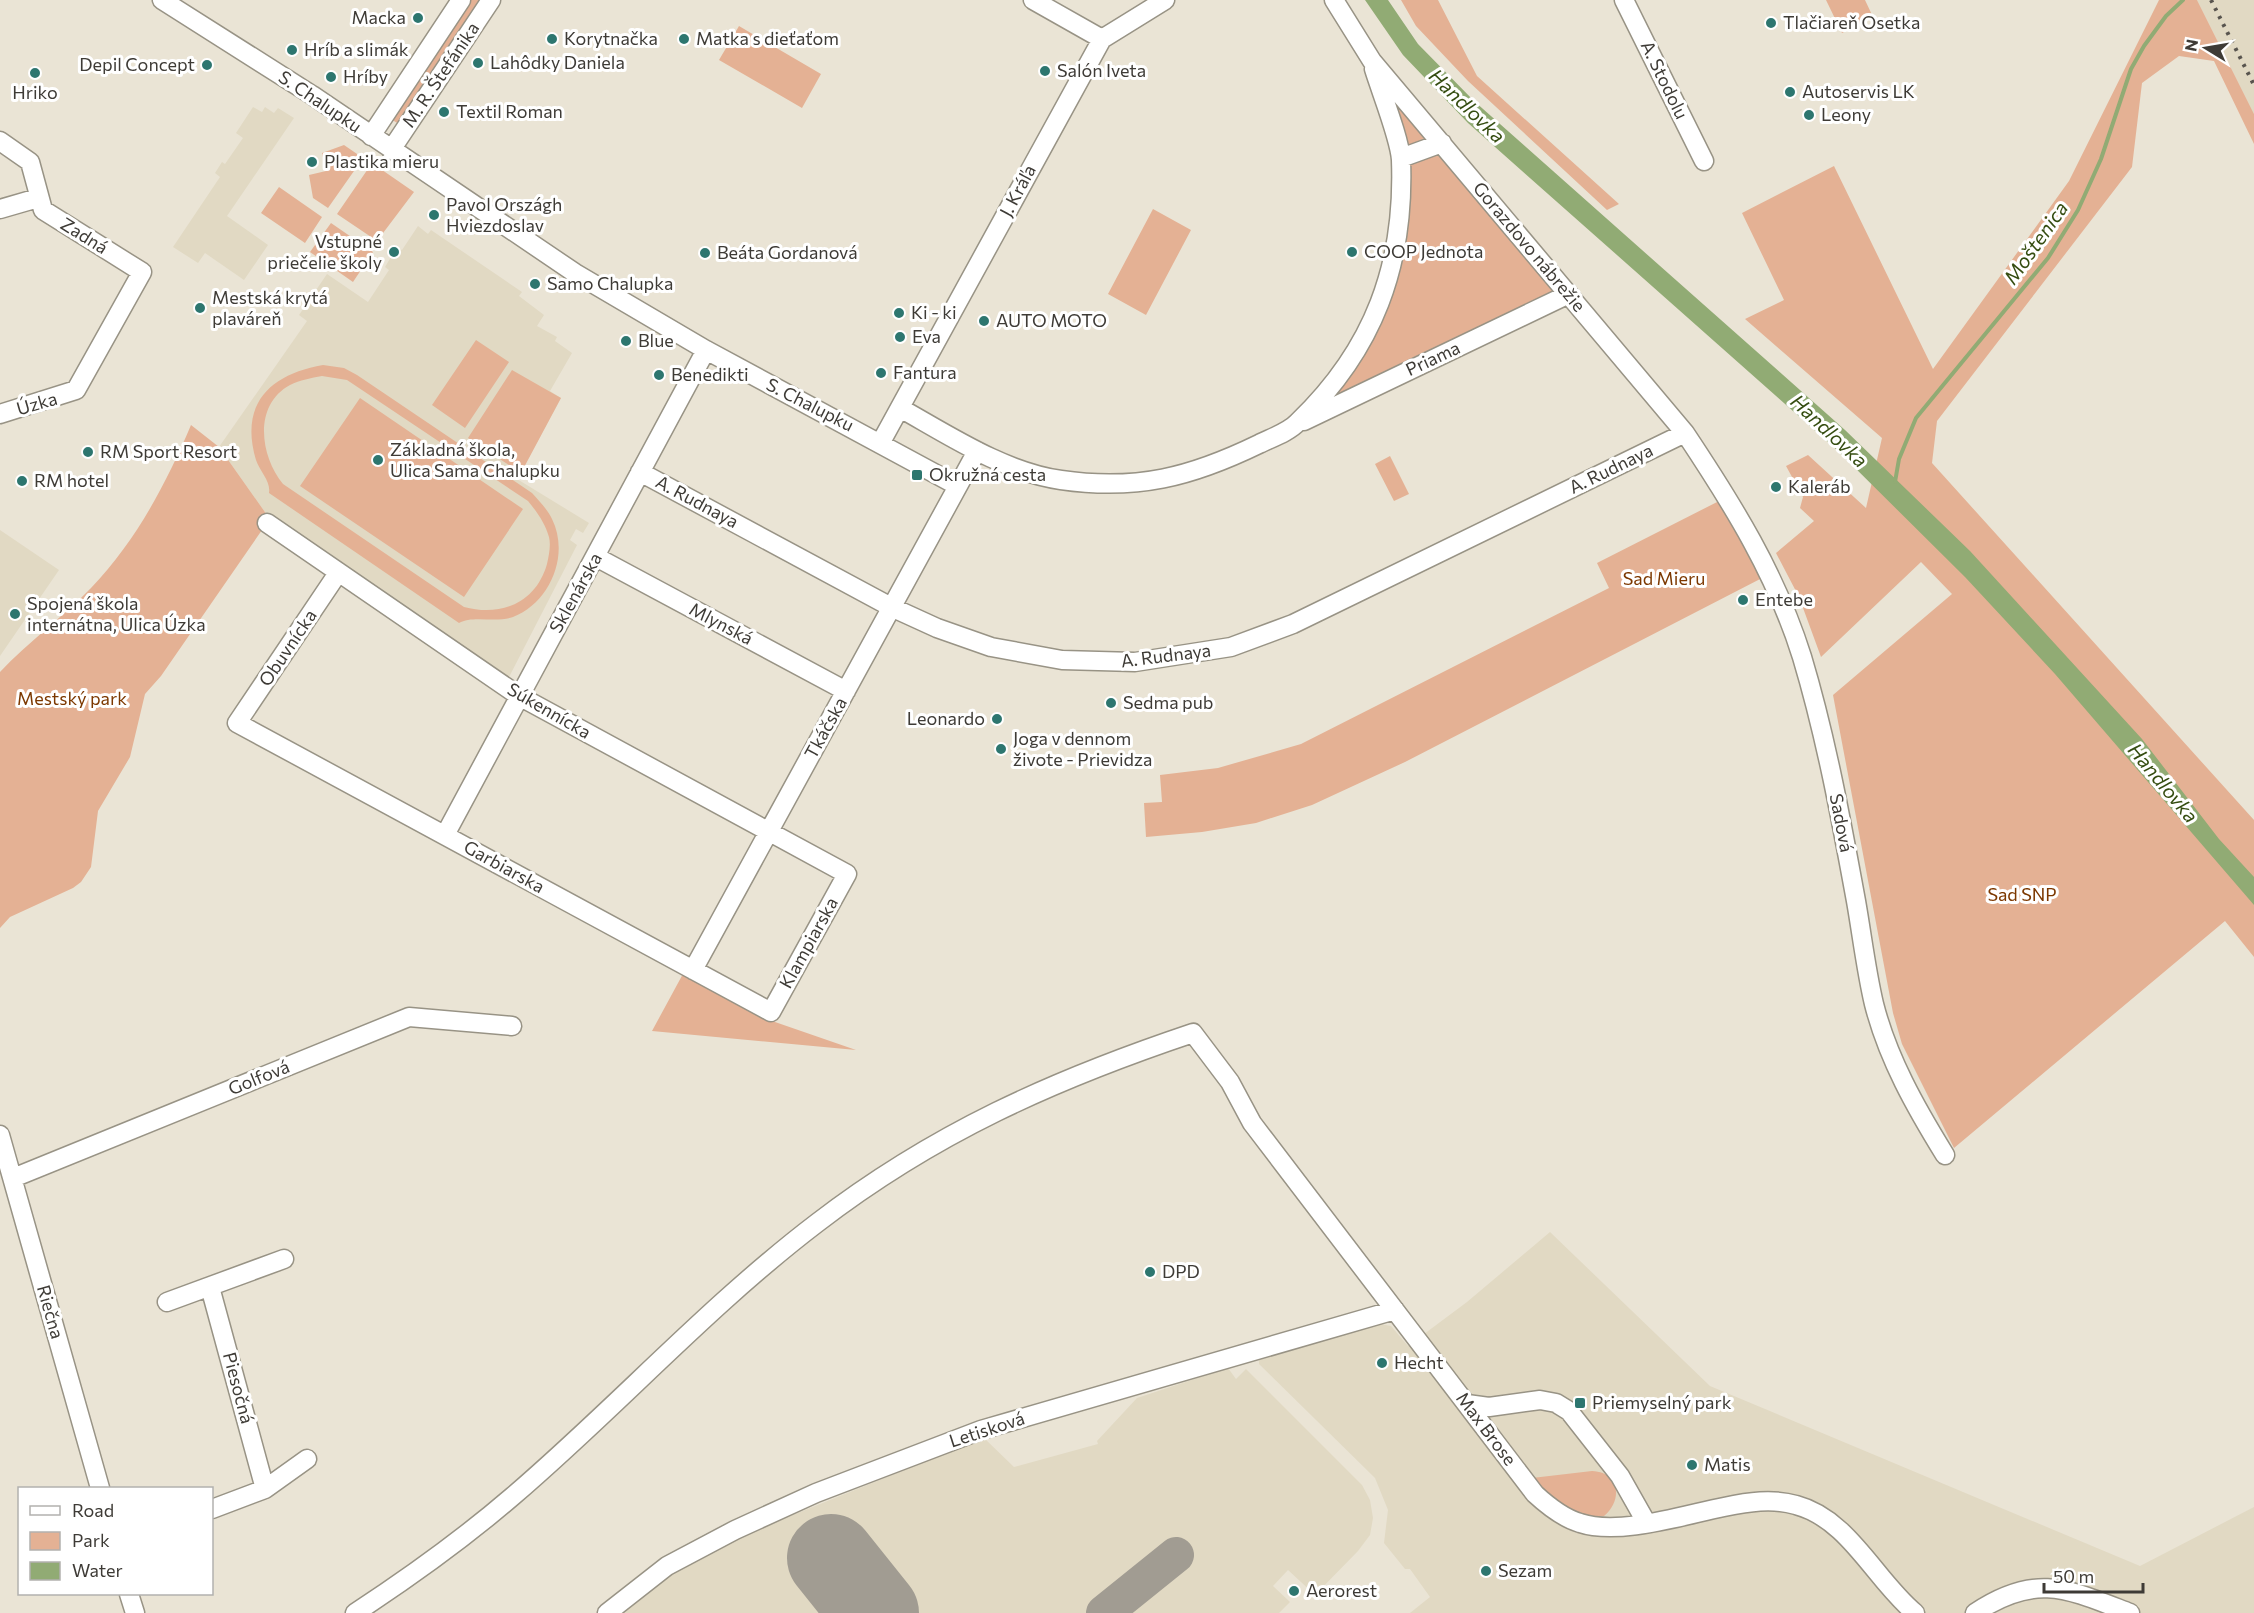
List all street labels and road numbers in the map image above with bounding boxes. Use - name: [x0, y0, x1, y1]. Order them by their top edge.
- street label: M. R. Štefánika: [397, 18, 483, 131]
- street label: A. Stodolu: [1637, 37, 1693, 122]
- street label: S. Chalupku: [275, 65, 366, 137]
- street label: J. Kráľa: [994, 161, 1040, 220]
- street label: Gorazdovo nábrežie: [1469, 177, 1591, 316]
- street label: Zadná: [57, 212, 112, 258]
- street label: Priama: [1402, 336, 1463, 380]
- street label: S. Chalupku: [763, 373, 858, 436]
- street label: Úzka: [14, 387, 60, 419]
- street label: A. Rudnaya: [1565, 438, 1656, 498]
- street label: A. Rudnaya: [652, 470, 743, 532]
- street label: Sklenárska: [544, 549, 606, 636]
- street label: Mlynská: [686, 597, 757, 649]
- street label: Obuvnícka: [254, 605, 321, 690]
- street label: A. Rudnaya: [1120, 639, 1212, 671]
- street label: Súkennícka: [504, 677, 595, 743]
- street label: Tkáčska: [799, 693, 851, 762]
- street label: Sadová: [1826, 792, 1858, 854]
- street label: Garbiarska: [460, 835, 549, 897]
- street label: Klampiarska: [774, 893, 842, 992]
- street label: Golfová: [225, 1055, 292, 1099]
- street label: Riečna: [33, 1282, 69, 1341]
- street label: Piesočná: [219, 1350, 259, 1426]
- street label: Max Brose: [1452, 1387, 1522, 1469]
- street label: Letisková: [946, 1407, 1027, 1452]

